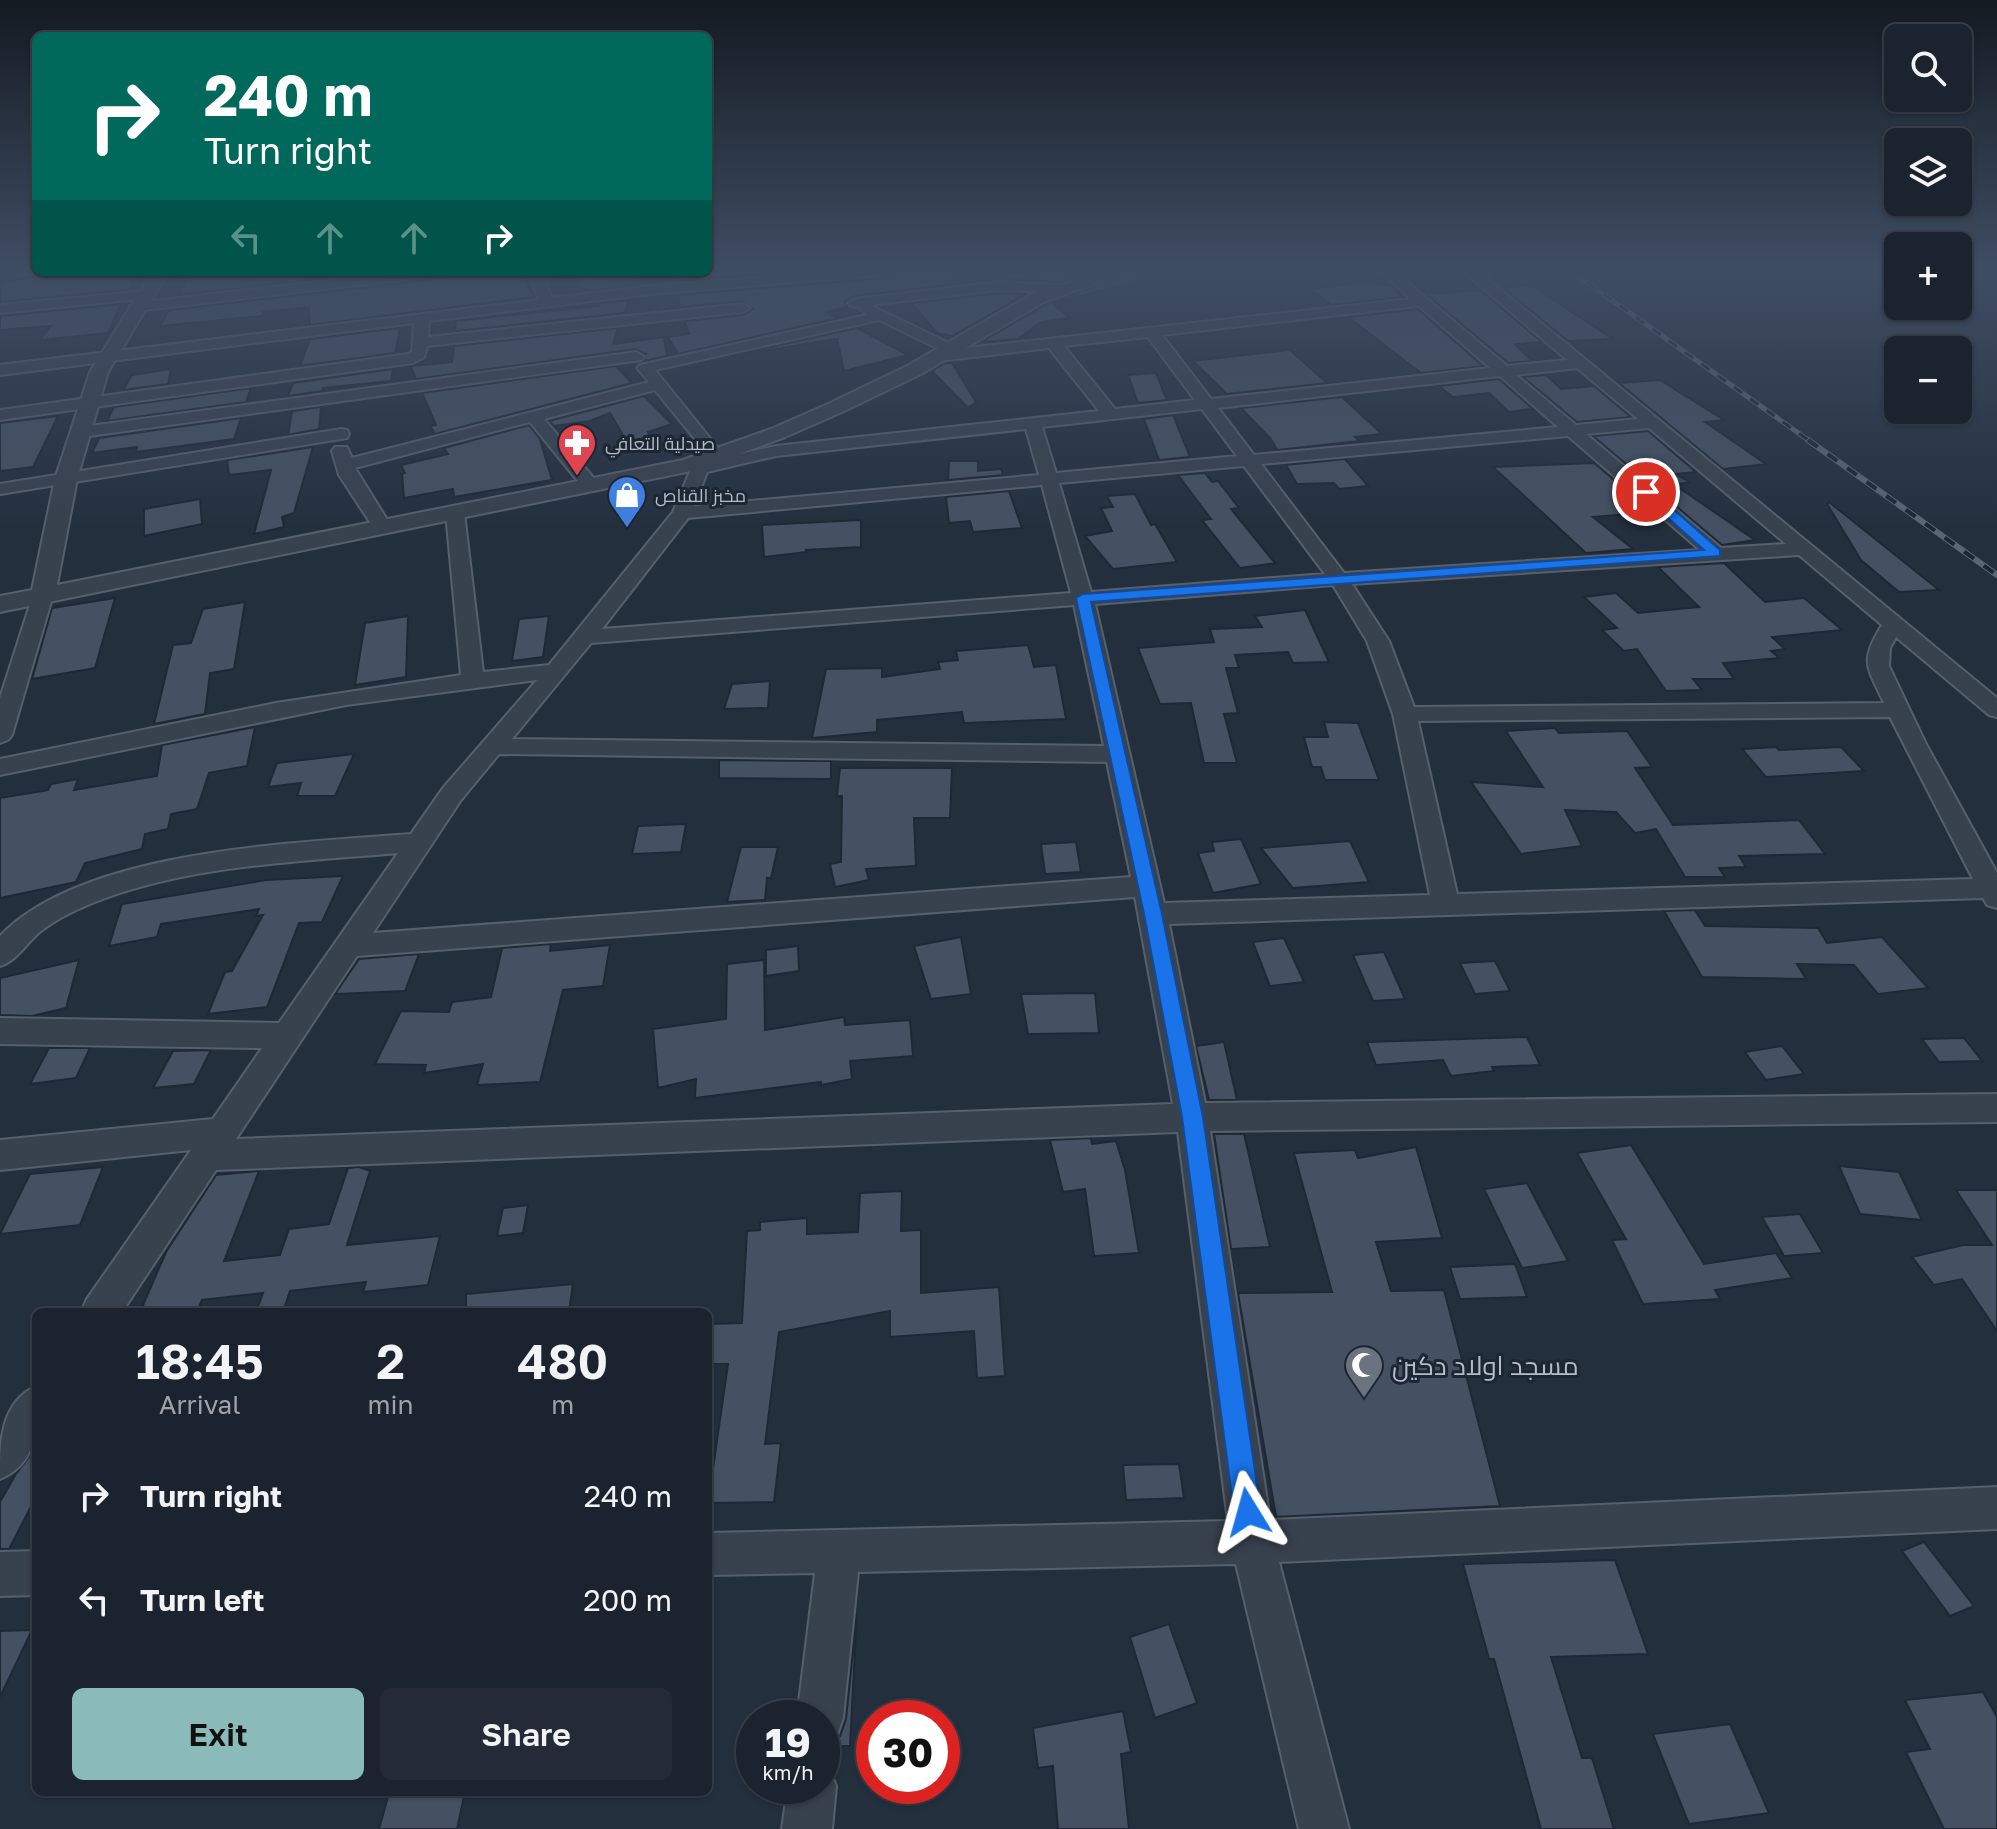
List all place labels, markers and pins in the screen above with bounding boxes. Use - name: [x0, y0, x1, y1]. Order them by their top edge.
- pharmacy icon: صيدلية التعافي: [556, 422, 598, 477]
- place label: صيدلية التعافي: [605, 432, 715, 458]
- pin: [1612, 458, 1680, 526]
- shop icon: مخبز القناص: [606, 474, 648, 529]
- place label: مخبز القناص: [655, 484, 746, 507]
- mosque icon: مسجد اولاد دكين: [1343, 1344, 1385, 1399]
- place label: مسجد اولاد دكين: [1392, 1350, 1579, 1382]

